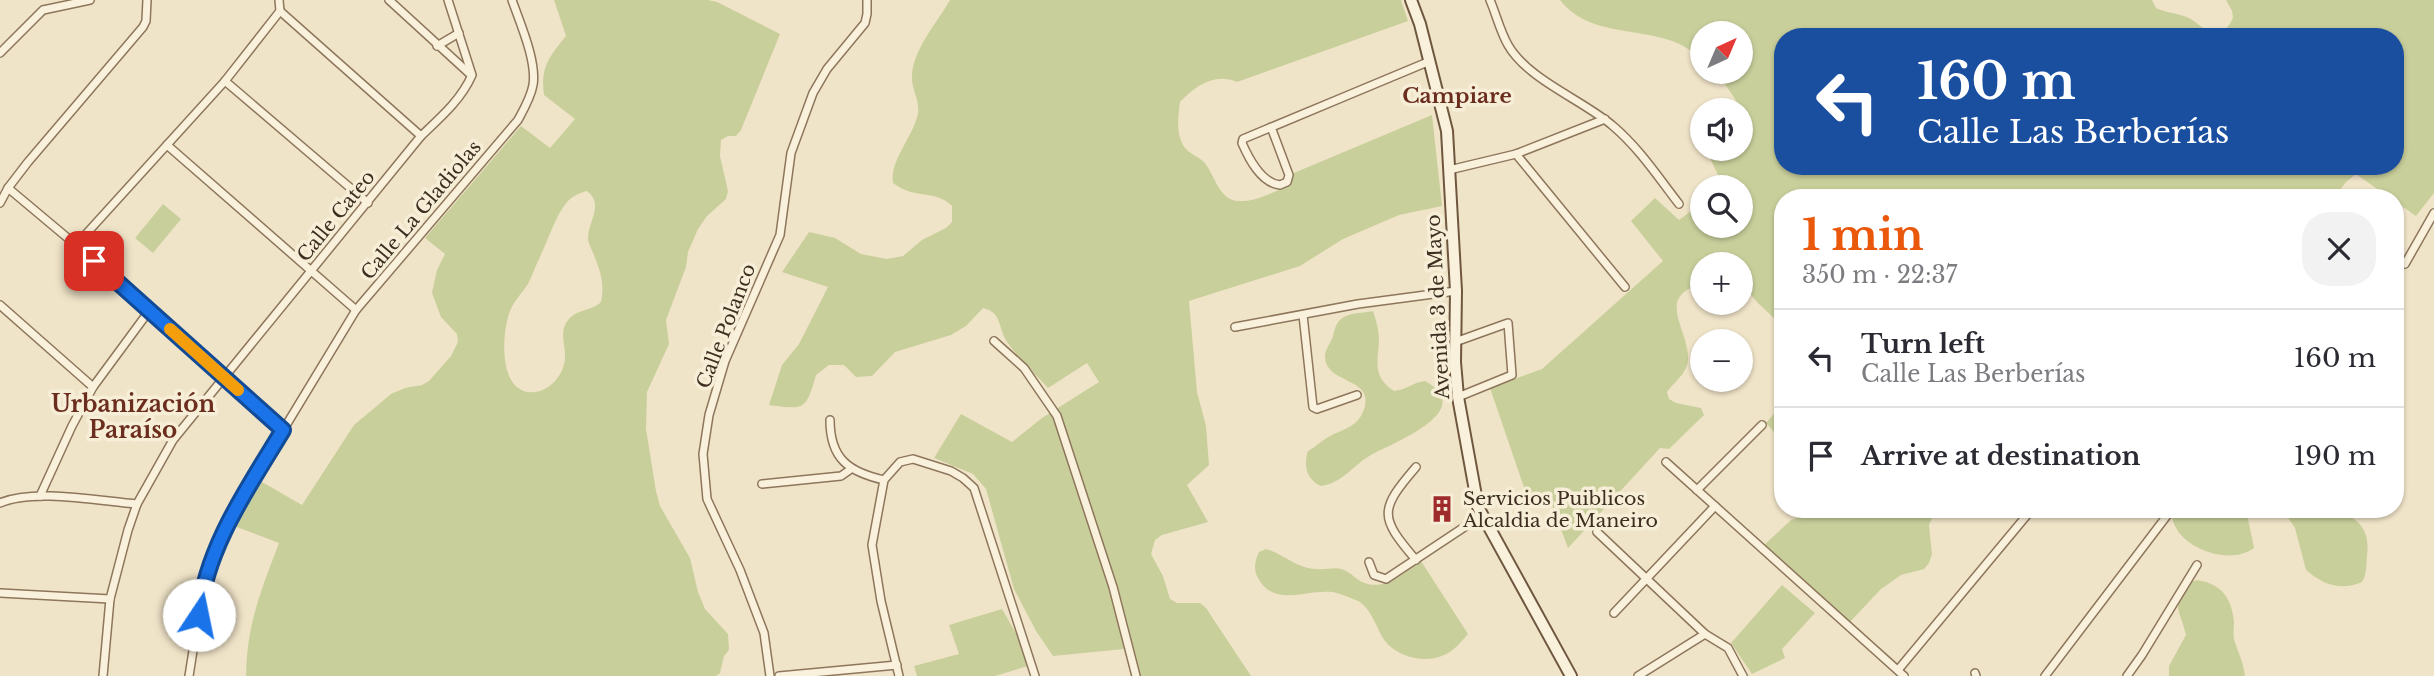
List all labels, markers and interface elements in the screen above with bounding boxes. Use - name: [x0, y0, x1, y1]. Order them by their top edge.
- north arrow: [1690, 21, 1754, 84]
- map controls: [1690, 21, 1753, 392]
- text: 160 m: [1917, 51, 2076, 112]
- icon: left: [1802, 56, 1893, 147]
- district label: Campiare: [1402, 83, 1512, 109]
- button: sound: [1690, 98, 1753, 161]
- text: Calle Las Berberías: [1917, 112, 2229, 152]
- street label: Calle La Gladiolas: [356, 136, 486, 284]
- street label: Calle Cateo: [292, 166, 380, 266]
- button: search: [1690, 175, 1753, 238]
- text: 1 min: [1802, 209, 1924, 261]
- button: close: [2302, 212, 2376, 286]
- street label: Avenida 3 de Mayo: [1422, 214, 1454, 401]
- pin: [64, 231, 124, 291]
- icon: arrive: [75, 242, 113, 280]
- button: +: [1690, 252, 1753, 315]
- street label: Calle Polanco: [692, 260, 760, 392]
- text: 350 m · 22:37: [1802, 261, 1957, 289]
- text: Turn left: [1861, 328, 1985, 360]
- button: −: [1690, 329, 1753, 392]
- icon: left: [1802, 339, 1840, 377]
- text: 160 m: [2294, 342, 2376, 374]
- text: Calle Las Berberías: [1861, 360, 2085, 388]
- district label: Urbanización Paraíso: [51, 390, 215, 444]
- icon: arrive: [1802, 437, 1840, 475]
- text: Arrive at destination: [1861, 440, 2141, 472]
- text: 190 m: [2294, 440, 2376, 472]
- place label: Servicios Puiblicos Alcaldia de Maneiro: [1462, 487, 1658, 532]
- building icon: Servicios Puiblicos Alcaldia de Maneiro: [1427, 494, 1457, 524]
- position arrow: [162, 578, 236, 652]

